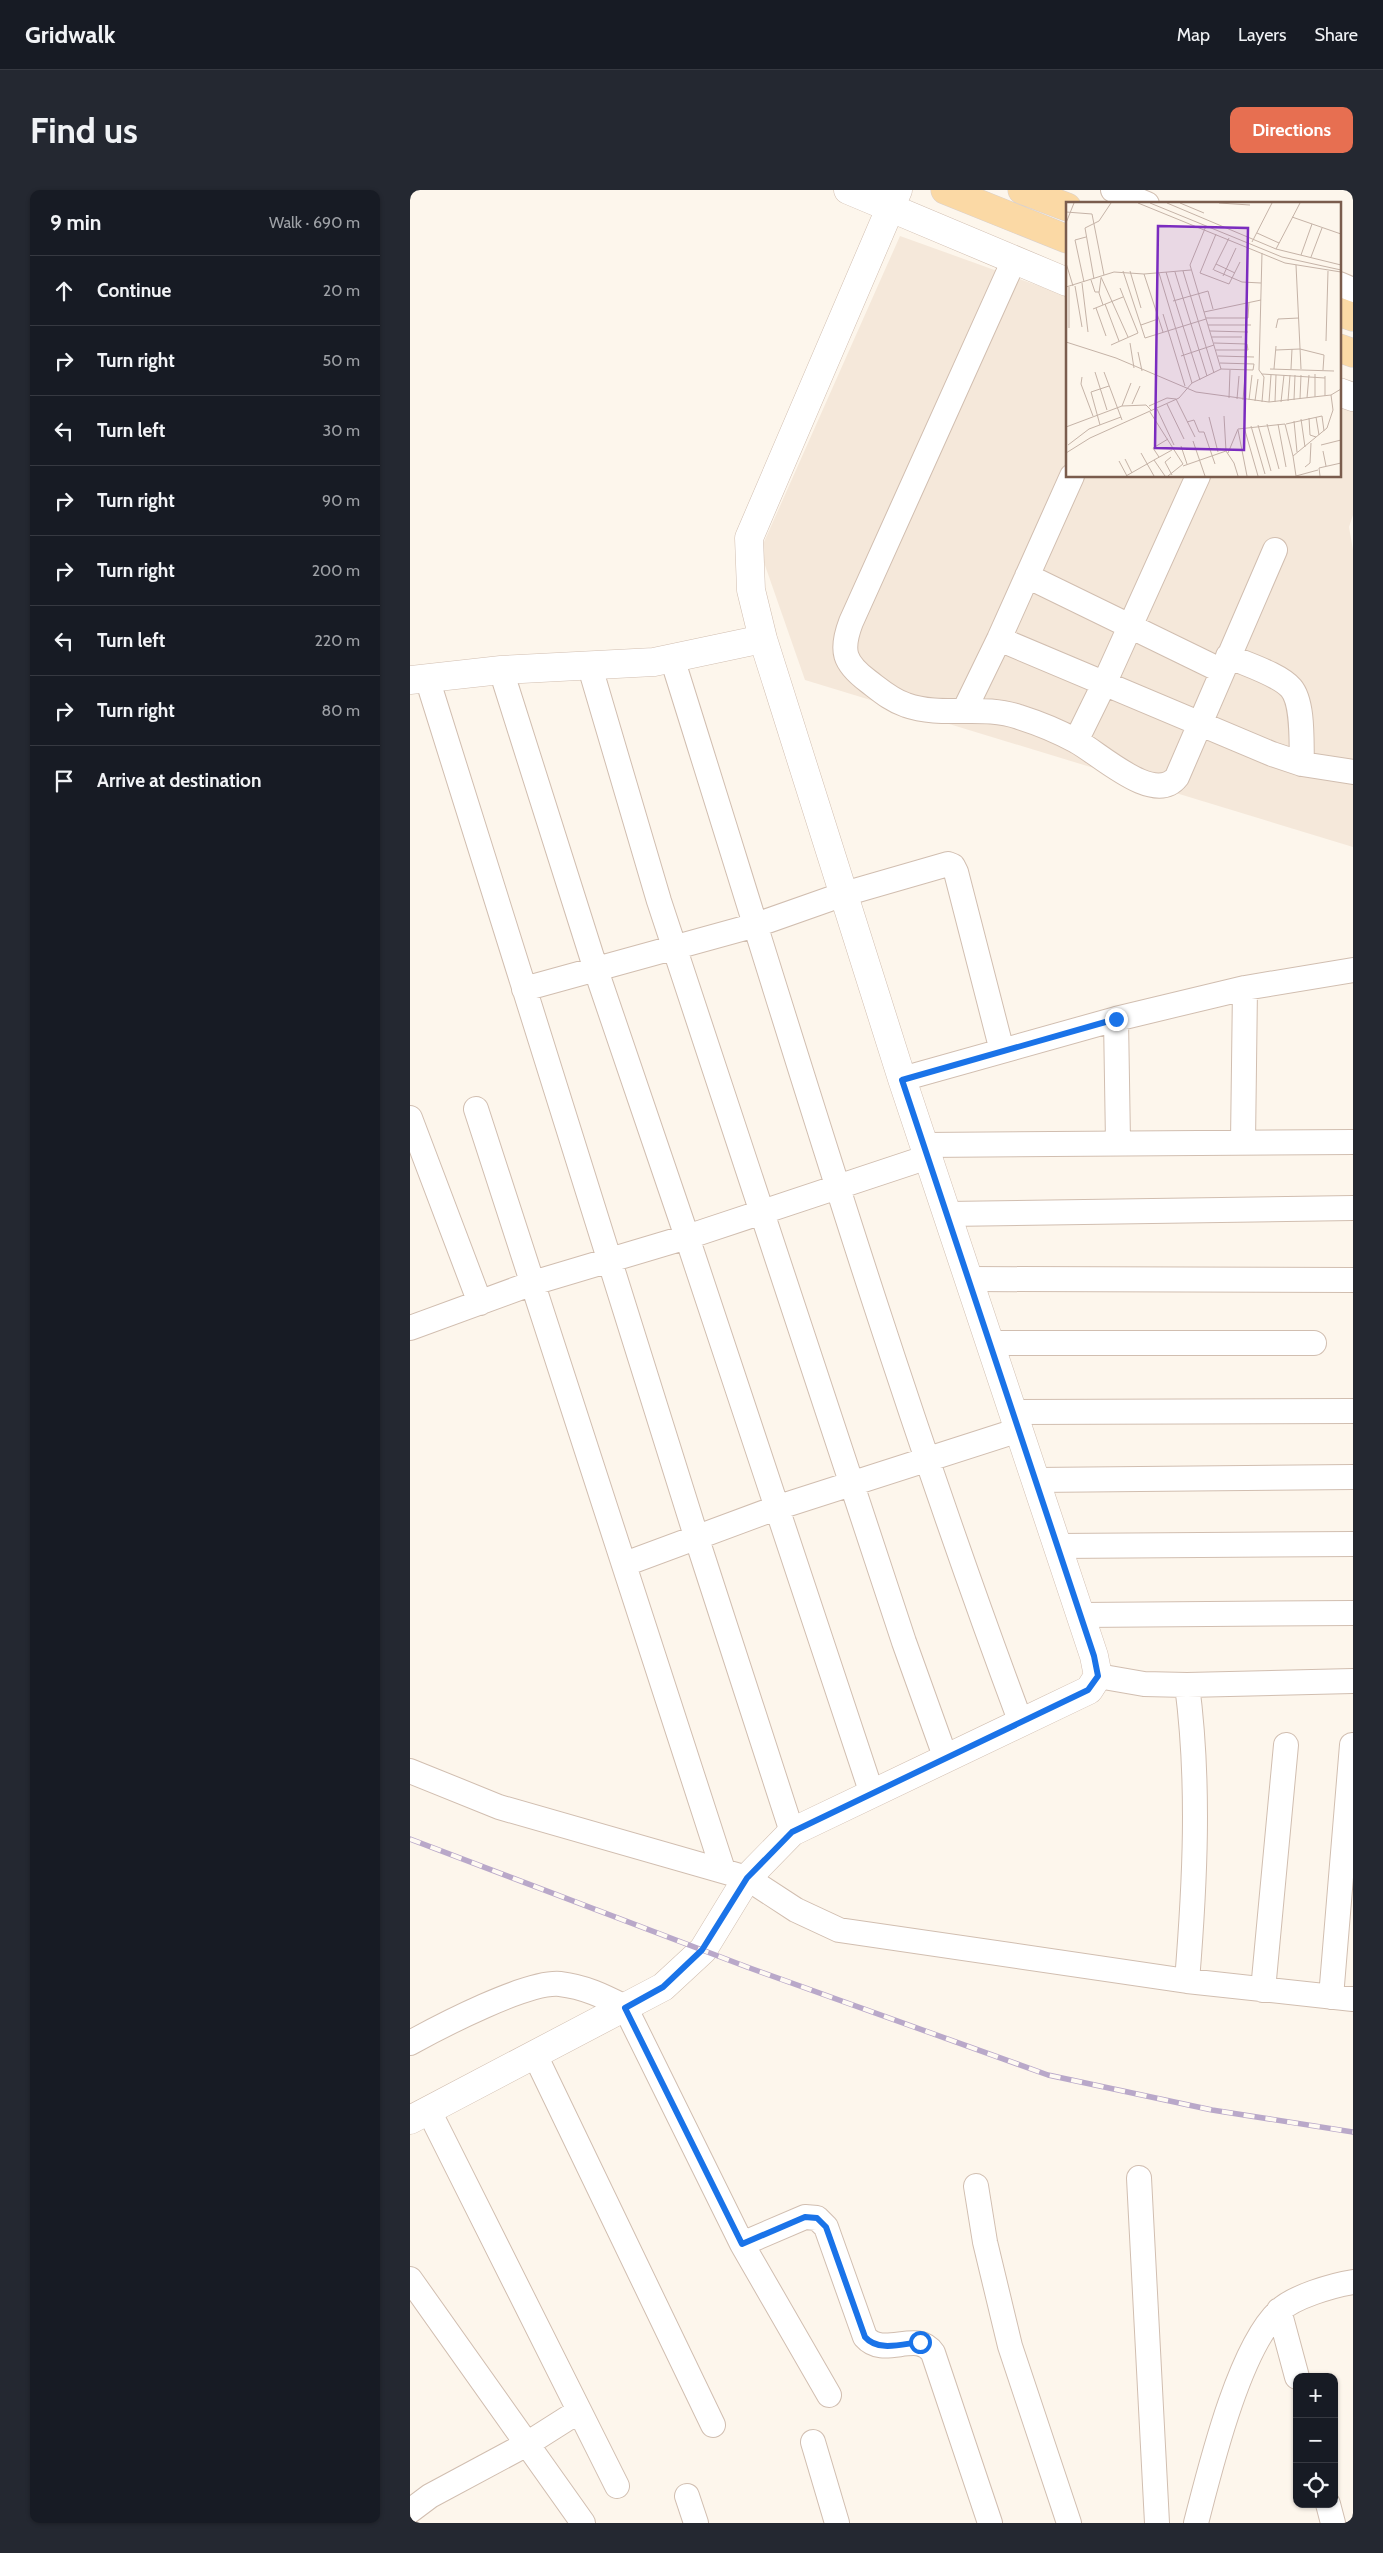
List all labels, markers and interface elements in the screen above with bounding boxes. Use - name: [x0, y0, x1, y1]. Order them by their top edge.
- text: Gridwalk: [25, 20, 115, 49]
- text: Map: [1177, 24, 1210, 46]
- text: Layers: [1238, 24, 1287, 46]
- text: Share: [1315, 24, 1358, 46]
- button: Directions: [1230, 107, 1353, 153]
- text: Find us: [30, 109, 138, 152]
- inset map: [1066, 202, 1341, 478]
- text: 9 min: [50, 210, 101, 235]
- text: Walk · 690 m: [269, 213, 360, 232]
- icon: ahead: [50, 277, 78, 305]
- text: Continue: [97, 279, 171, 302]
- text: 20 m: [323, 281, 360, 300]
- icon: right: [50, 347, 78, 375]
- text: Turn right: [97, 349, 175, 372]
- text: 50 m: [323, 351, 360, 370]
- icon: left: [50, 417, 78, 445]
- text: Turn left: [97, 419, 165, 442]
- text: 30 m: [323, 421, 360, 440]
- icon: right: [50, 487, 78, 515]
- text: Turn right: [97, 489, 175, 512]
- text: 90 m: [322, 491, 360, 510]
- icon: right: [50, 557, 78, 585]
- text: Turn right: [97, 559, 175, 582]
- text: 200 m: [312, 561, 360, 580]
- icon: left: [50, 627, 78, 655]
- text: Turn left: [97, 629, 165, 652]
- text: 220 m: [314, 631, 360, 650]
- icon: right: [50, 697, 78, 725]
- text: Turn right: [97, 699, 175, 722]
- text: 80 m: [322, 701, 360, 720]
- icon: arrive: [50, 767, 78, 795]
- text: Arrive at destination: [97, 769, 261, 792]
- route end: [1105, 1008, 1128, 1031]
- route start: [909, 2331, 932, 2354]
- map controls: [1293, 2373, 1338, 2508]
- button: +: [1293, 2373, 1338, 2418]
- button: −: [1293, 2418, 1338, 2463]
- button: locate: [1293, 2463, 1338, 2508]

